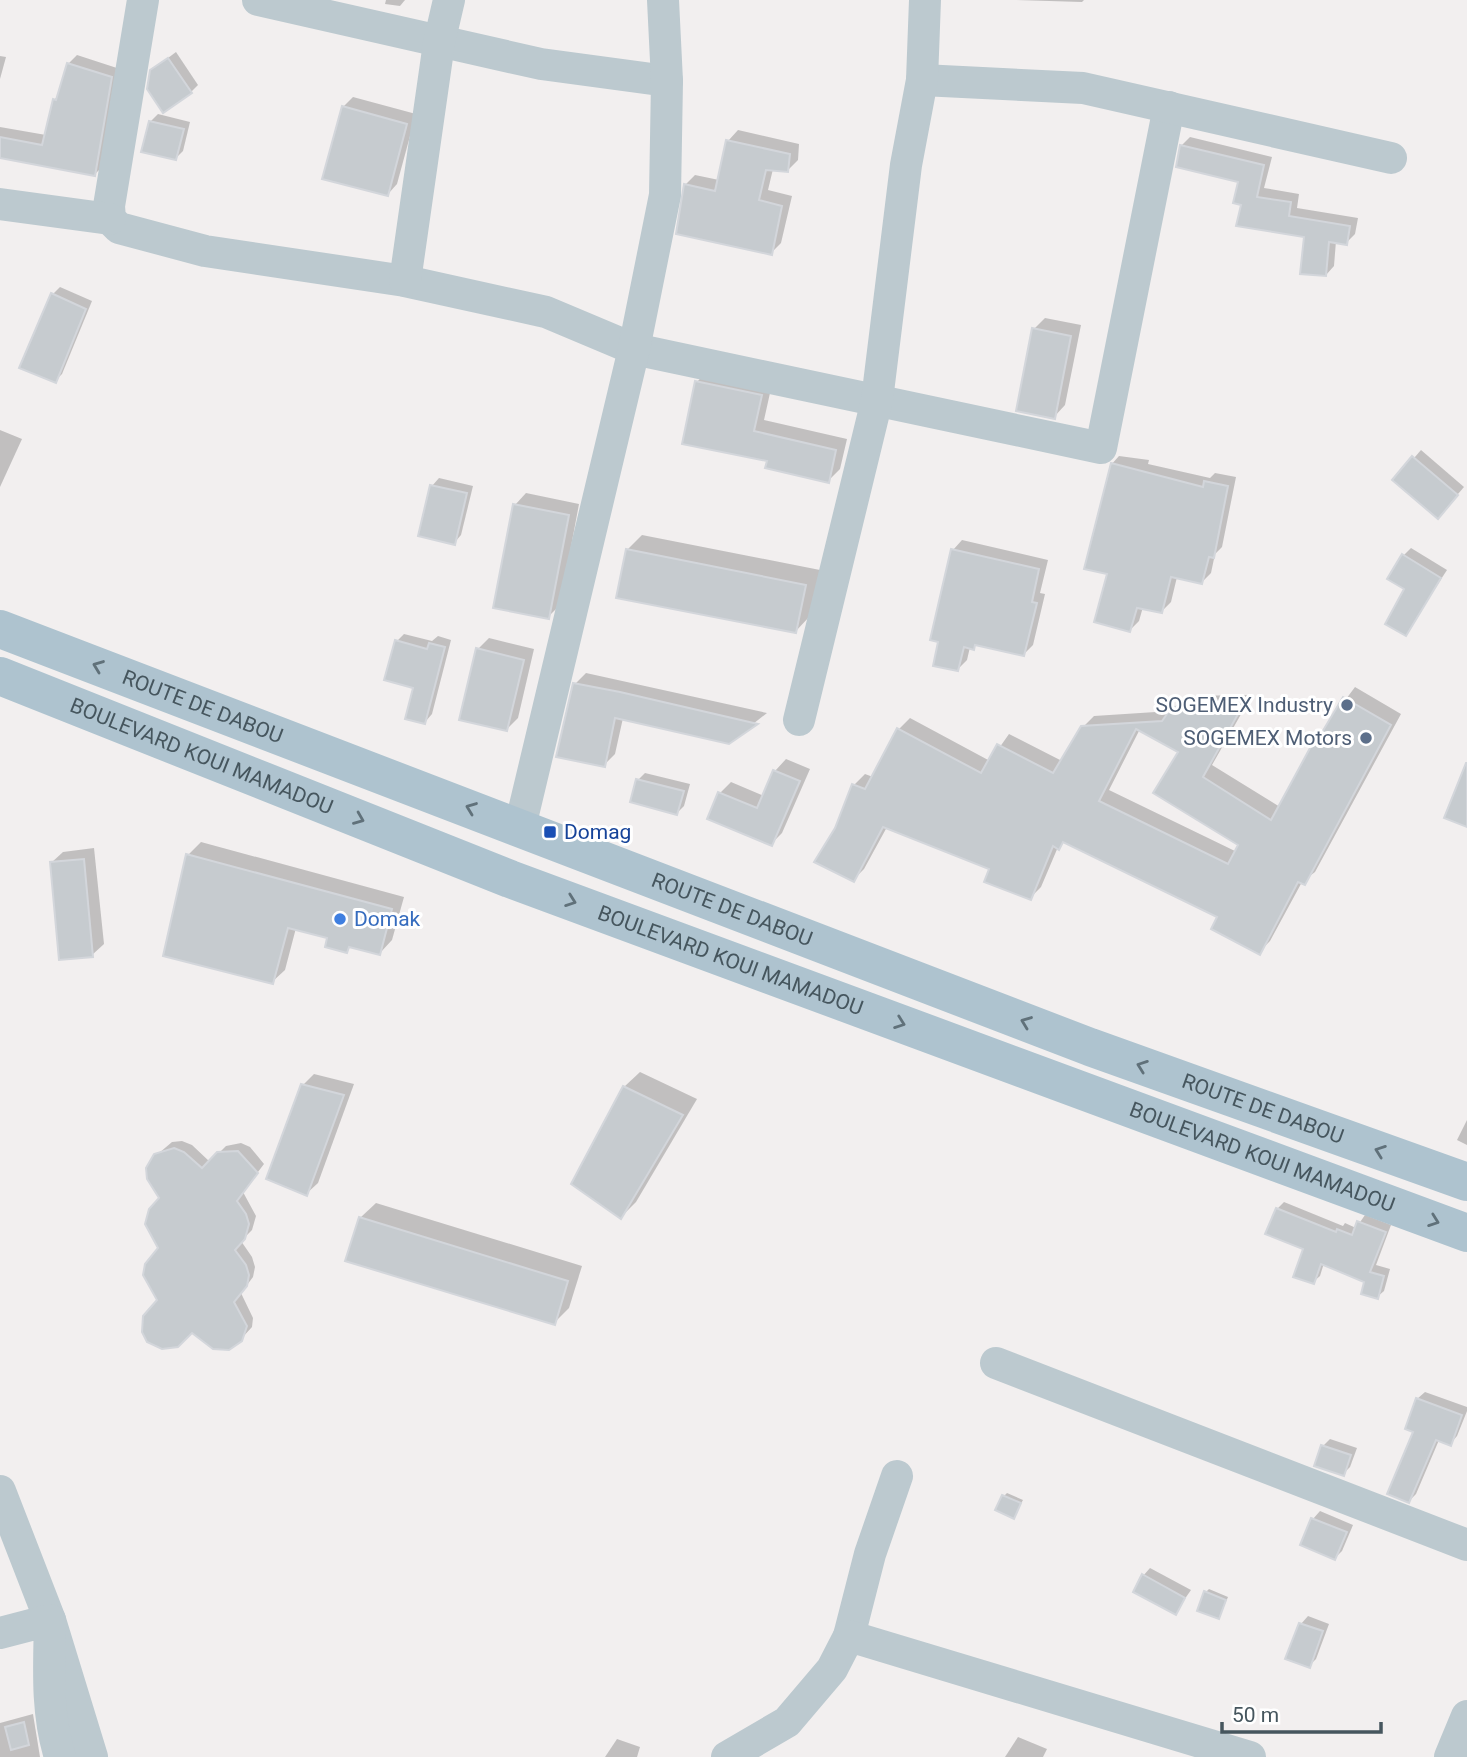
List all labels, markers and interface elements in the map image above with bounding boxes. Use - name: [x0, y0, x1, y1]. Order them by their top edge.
- one-way arrow: [93, 661, 105, 675]
- street label: ROUTE DE DABOU: [119, 665, 286, 748]
- street label: BOULEVARD KOUI MAMADOU: [67, 693, 337, 819]
- place label: SOGEMEX Industry: [1156, 693, 1333, 717]
- marker: SOGEMEX Industry: [1339, 697, 1355, 713]
- place label: SOGEMEX Motors: [1183, 726, 1352, 750]
- marker: SOGEMEX Motors: [1358, 730, 1374, 746]
- one-way arrow: [466, 802, 478, 816]
- one-way arrow: [353, 810, 365, 824]
- place label: Domag: [564, 820, 631, 844]
- marker: Domag: [542, 824, 558, 840]
- street label: ROUTE DE DABOU: [648, 868, 816, 951]
- one-way arrow: [565, 893, 577, 907]
- street label: BOULEVARD KOUI MAMADOU: [595, 901, 866, 1021]
- place label: Domak: [354, 907, 421, 931]
- marker: Domak: [332, 911, 348, 927]
- one-way arrow: [893, 1014, 905, 1028]
- one-way arrow: [1021, 1017, 1033, 1031]
- one-way arrow: [1137, 1060, 1149, 1074]
- street label: ROUTE DE DABOU: [1179, 1069, 1347, 1149]
- street label: BOULEVARD KOUI MAMADOU: [1126, 1097, 1398, 1217]
- one-way arrow: [1374, 1145, 1386, 1159]
- one-way arrow: [1428, 1213, 1440, 1227]
- scale bar: [1222, 1690, 1381, 1734]
- text: 50 m: [1232, 1703, 1279, 1727]

